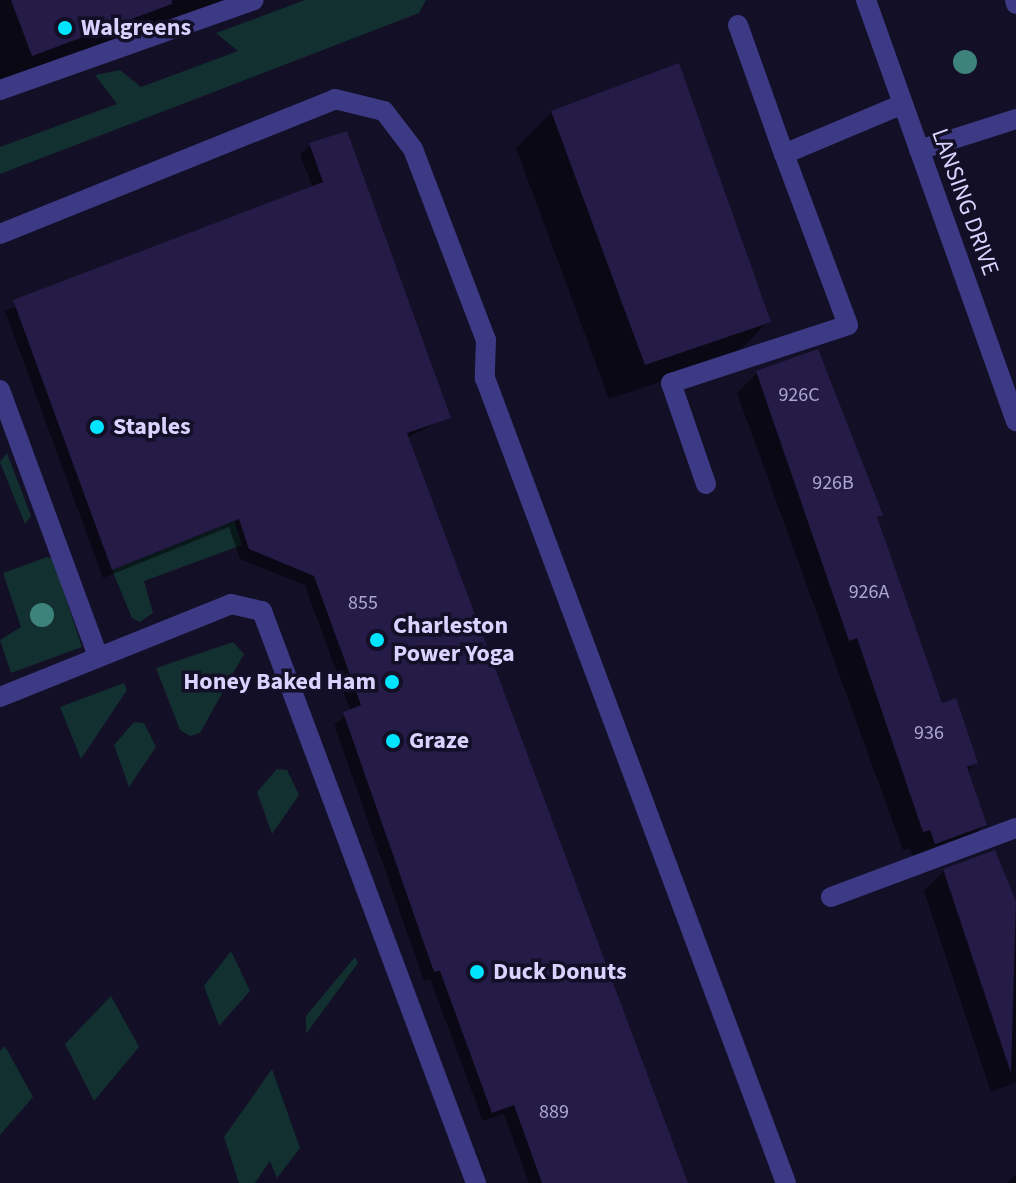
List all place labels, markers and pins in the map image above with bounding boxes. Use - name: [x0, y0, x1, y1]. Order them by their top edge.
- place label: Walgreens: [81, 14, 191, 42]
- marker: Walgreens: [56, 19, 74, 37]
- place label: Staples: [113, 413, 191, 441]
- marker: Staples: [88, 418, 106, 436]
- place label: Charleston Power Yoga: [393, 612, 515, 668]
- marker: Charleston Power Yoga: [368, 631, 386, 649]
- place label: Honey Baked Ham: [183, 668, 376, 696]
- marker: Honey Baked Ham: [383, 673, 401, 691]
- place label: Graze: [409, 727, 469, 755]
- marker: Graze: [384, 732, 402, 750]
- place label: Duck Donuts: [493, 958, 627, 986]
- marker: Duck Donuts: [468, 963, 486, 981]

